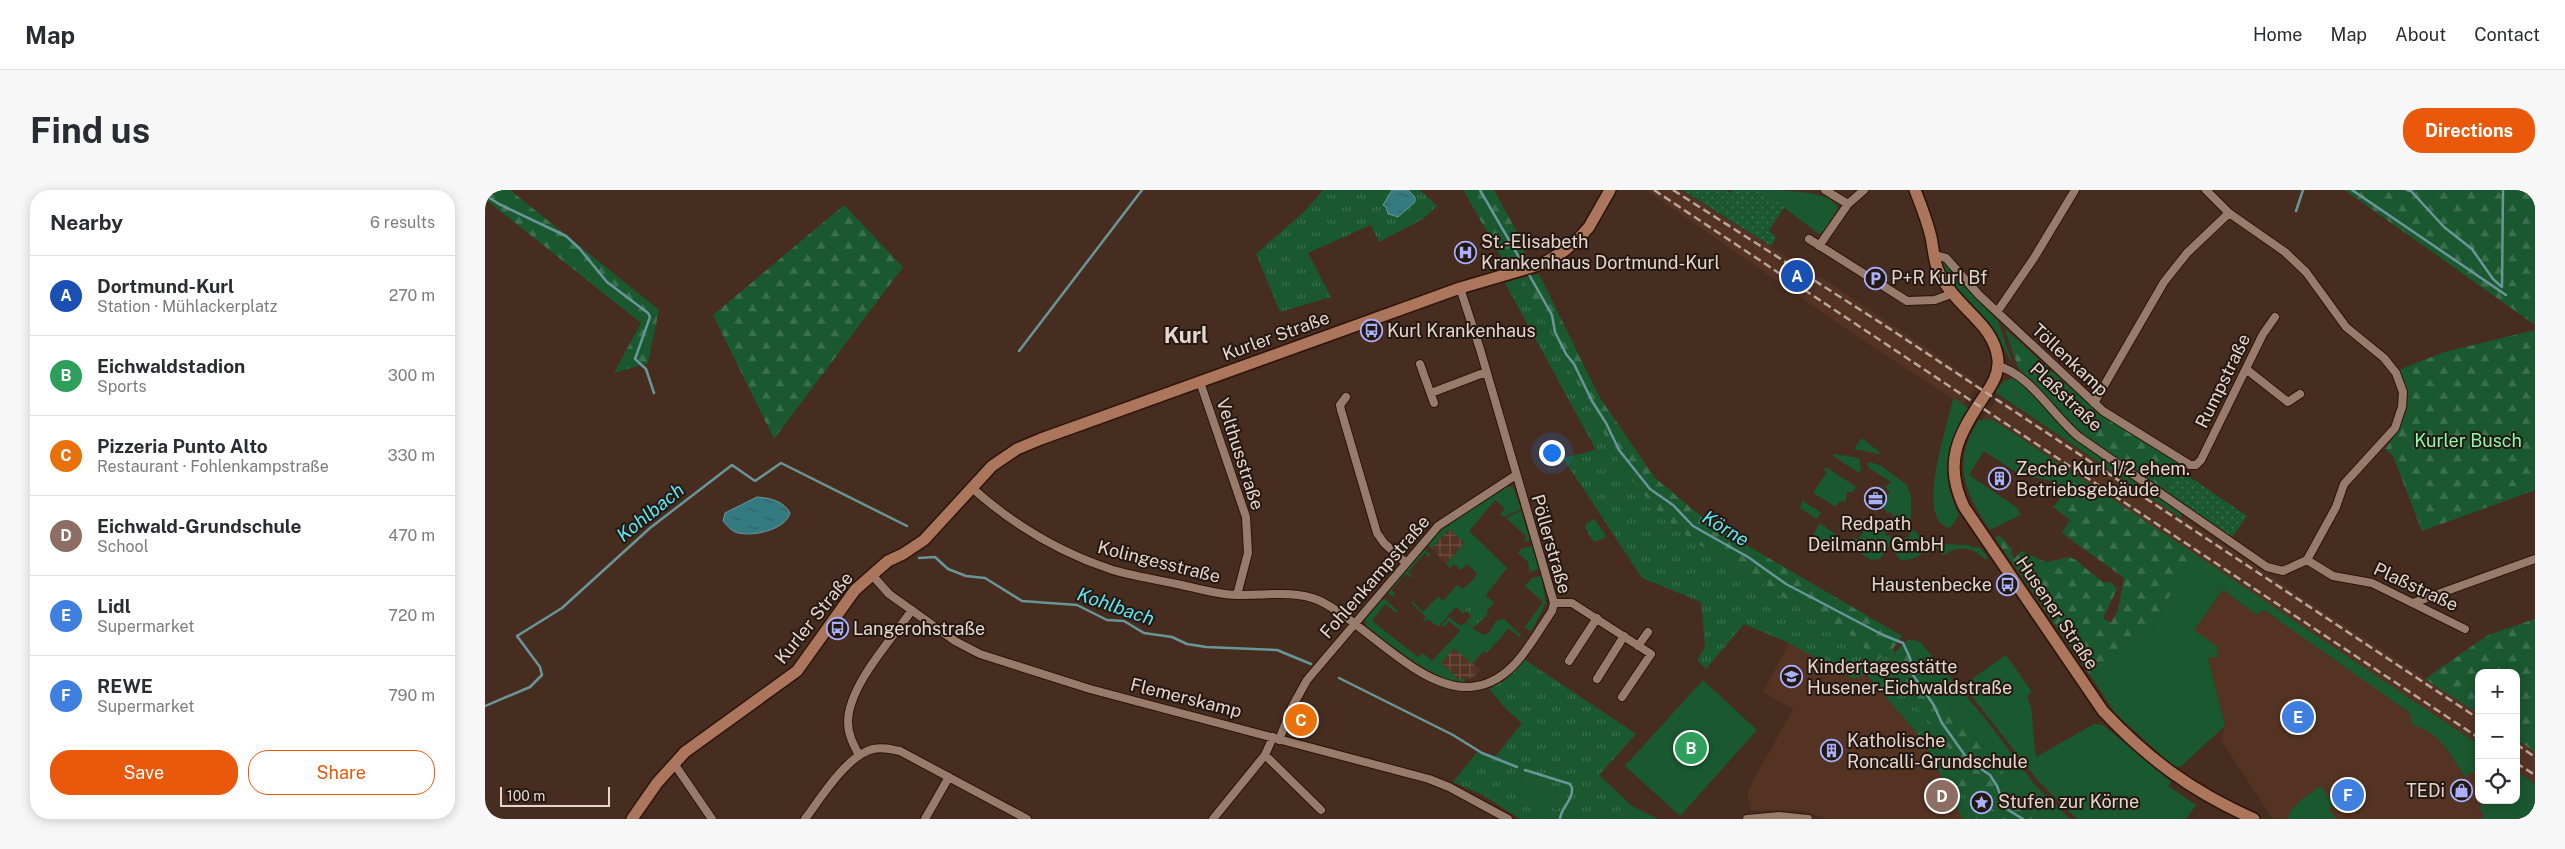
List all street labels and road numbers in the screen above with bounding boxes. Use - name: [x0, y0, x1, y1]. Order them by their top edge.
- street label: Kurler Straße: [1220, 306, 1332, 365]
- street label: Töllenkamp: [2028, 319, 2113, 400]
- street label: Rumpstraße: [2191, 330, 2254, 431]
- street label: Plaßstraße: [2026, 358, 2107, 435]
- street label: Velthusstraße: [1212, 395, 1268, 513]
- street label: Pöllerstraße: [1527, 492, 1576, 596]
- street label: Fohlenkampstraße: [1316, 511, 1434, 642]
- street label: Kolingesstraße: [1096, 536, 1223, 587]
- street label: Husener Straße: [2012, 552, 2103, 673]
- street label: Plaßstraße: [2371, 558, 2462, 615]
- street label: Kurler Straße: [770, 568, 857, 668]
- street label: Flemerskamp: [1128, 674, 1244, 721]

